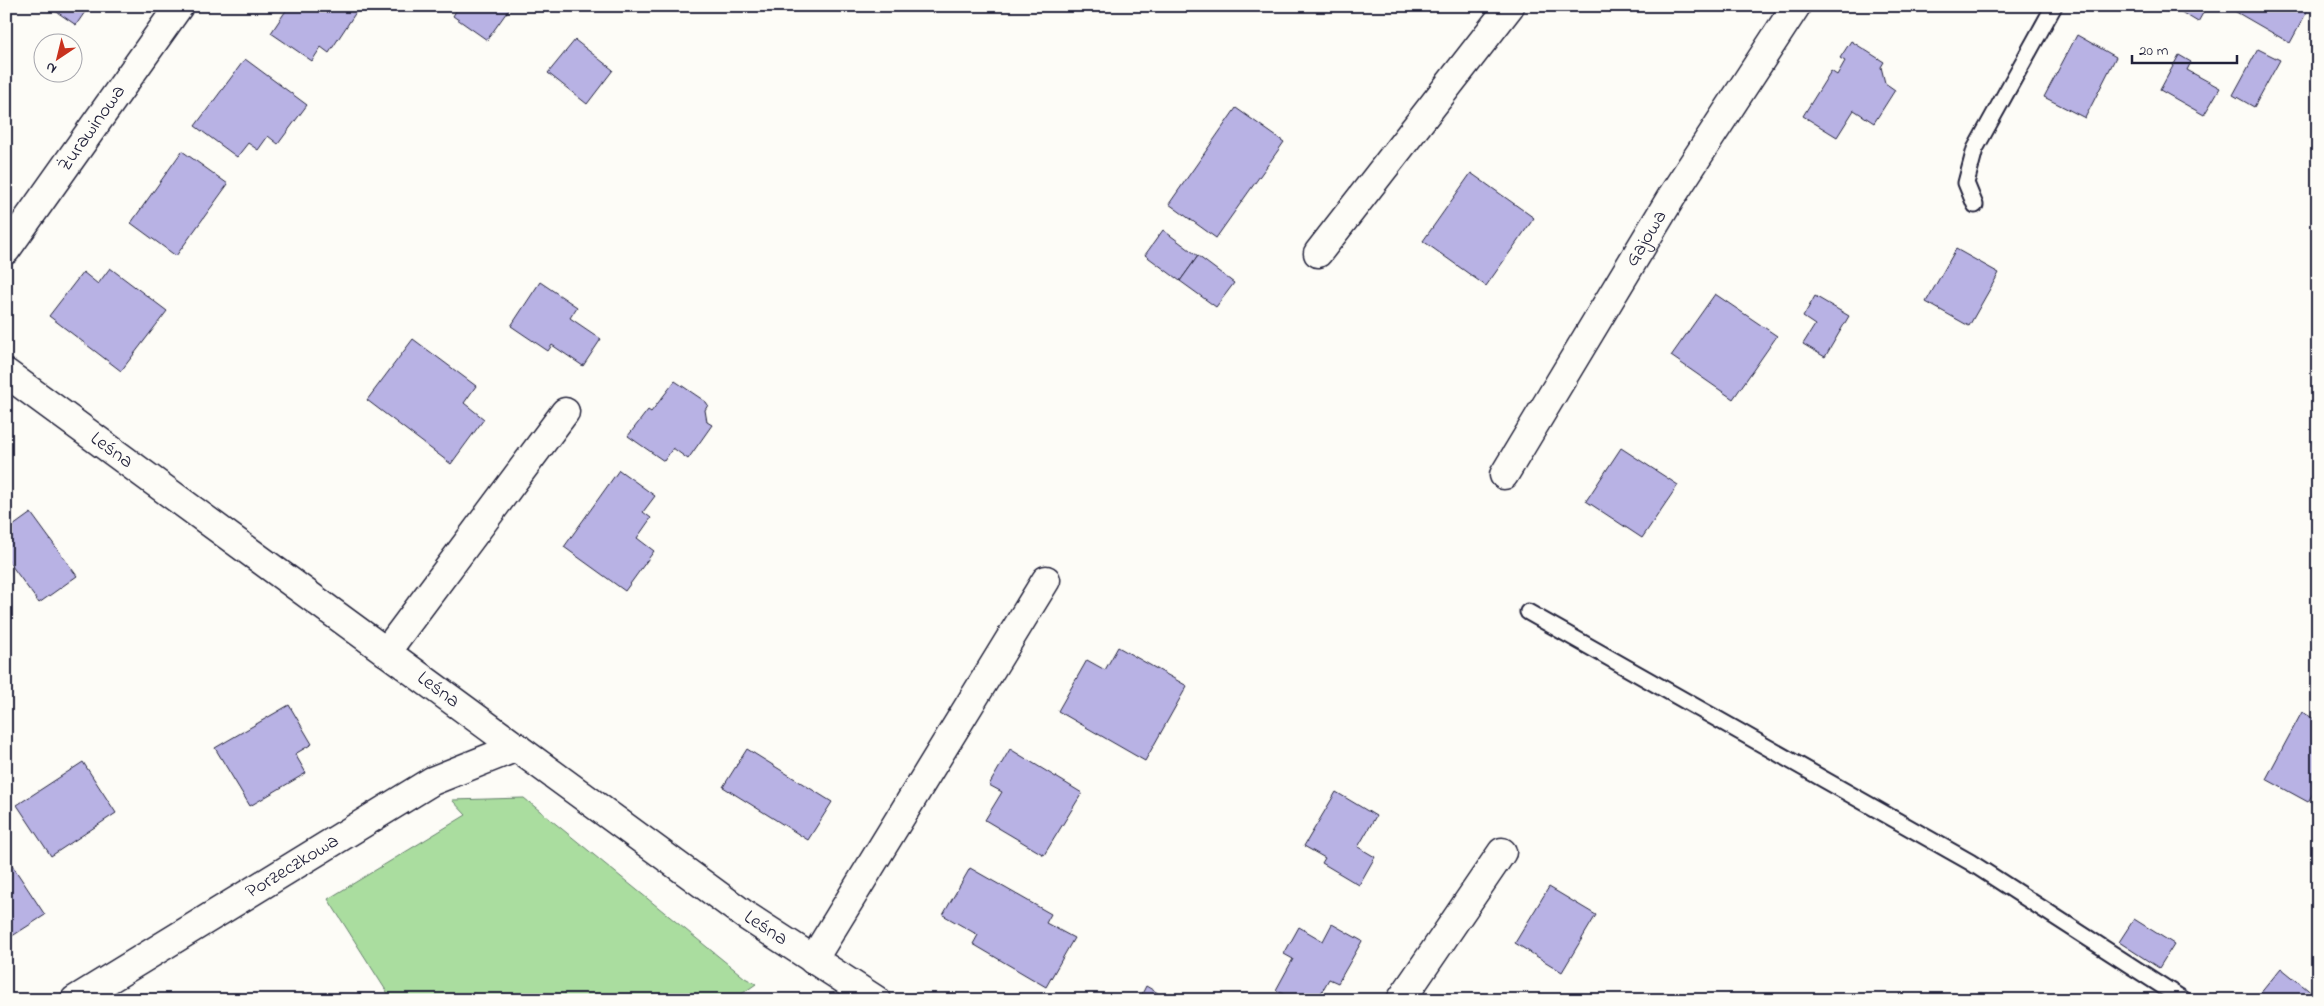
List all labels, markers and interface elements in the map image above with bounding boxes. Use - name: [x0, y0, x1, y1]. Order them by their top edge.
- north arrow: [32, 32, 82, 82]
- scale bar: [2132, 32, 2236, 64]
- text: 20 m: [2139, 40, 2169, 62]
- text: N: [42, 56, 61, 79]
- street label: Żurawinowa: [51, 79, 133, 178]
- street label: Gajowa: [1618, 205, 1675, 272]
- street label: Leśna: [84, 425, 139, 476]
- street label: Leśna: [411, 664, 466, 716]
- street label: Porzeczkowa: [240, 827, 345, 906]
- street label: Leśna: [738, 903, 793, 953]

